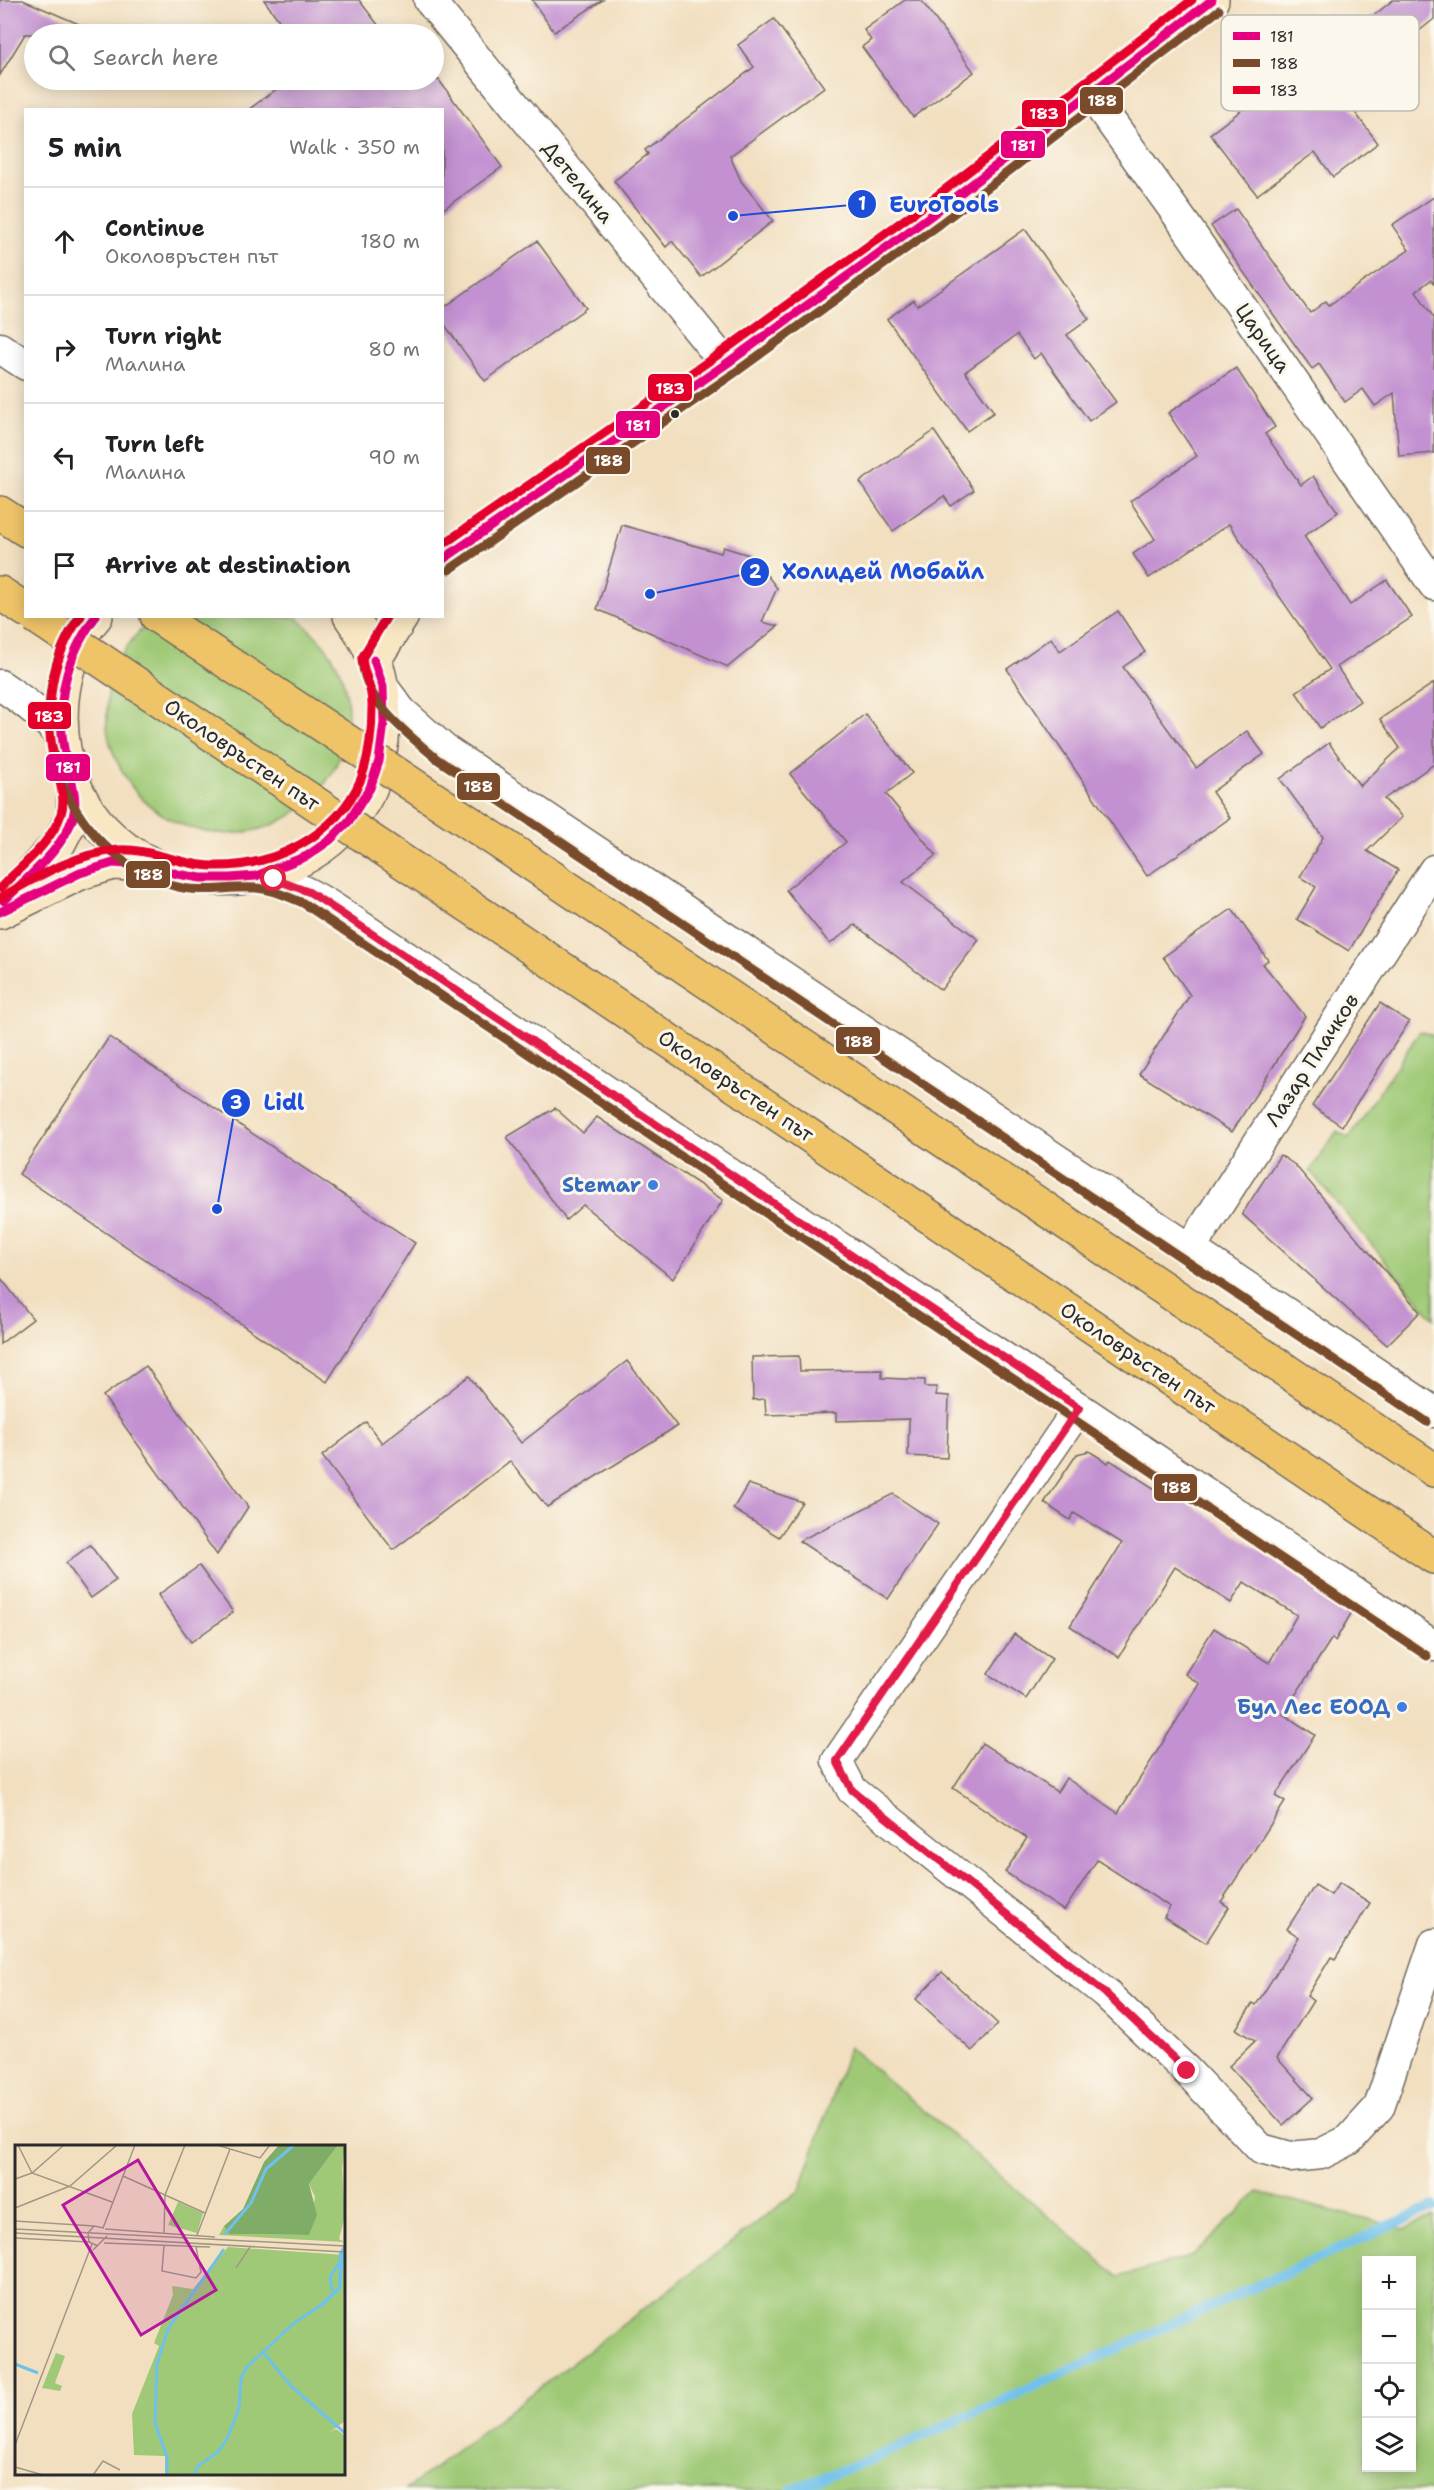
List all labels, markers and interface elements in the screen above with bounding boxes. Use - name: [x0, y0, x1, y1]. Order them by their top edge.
- legend: [1221, 15, 1419, 111]
- search box: [24, 24, 444, 90]
- text: 181: [1270, 26, 1294, 47]
- icon: search: [45, 41, 78, 74]
- text: Search here: [93, 43, 219, 72]
- text: 188: [1270, 53, 1298, 74]
- text: 183: [1270, 80, 1298, 101]
- line badge: 188: [1079, 86, 1124, 115]
- text: 188: [1087, 90, 1117, 111]
- line badge: 183: [1021, 99, 1067, 128]
- text: 183: [1029, 103, 1059, 124]
- text: 5 min: [48, 130, 122, 165]
- line badge: 181: [1000, 130, 1046, 159]
- text: Walk · 350 m: [289, 134, 420, 160]
- street label: Детелина: [536, 135, 620, 229]
- text: 181: [1010, 135, 1036, 156]
- callout: EuroTools: [847, 184, 1011, 224]
- text: EuroTools: [889, 190, 999, 219]
- text: 1: [858, 192, 866, 216]
- text: Continue: [105, 214, 205, 243]
- icon: ahead: [48, 225, 81, 258]
- text: 180 m: [360, 228, 420, 254]
- text: Околовръстен път: [105, 243, 279, 269]
- street label: Царица: [1229, 297, 1297, 379]
- text: Turn right: [105, 322, 222, 351]
- icon: right: [48, 333, 81, 366]
- text: 80 m: [368, 336, 420, 362]
- text: Малина: [105, 351, 185, 377]
- line badge: 183: [647, 373, 693, 402]
- text: 183: [655, 378, 685, 399]
- unlabelled marker: [669, 408, 681, 420]
- line badge: 181: [615, 410, 661, 439]
- text: 181: [625, 415, 651, 436]
- text: Turn left: [105, 430, 204, 459]
- icon: left: [48, 441, 81, 474]
- text: 90 m: [368, 444, 420, 470]
- line badge: 188: [585, 446, 631, 475]
- text: 188: [593, 450, 623, 471]
- text: Малина: [105, 459, 185, 485]
- icon: arrive: [48, 549, 81, 582]
- text: Arrive at destination: [105, 551, 351, 580]
- callout: Холидей Мобайл: [740, 552, 996, 592]
- text: Холидей Мобайл: [782, 557, 985, 586]
- text: 2: [749, 560, 762, 584]
- street label: Околовръстен път: [159, 692, 326, 818]
- line badge: 183: [27, 701, 72, 730]
- text: 183: [34, 706, 64, 727]
- line badge: 181: [45, 753, 91, 782]
- text: 181: [55, 757, 81, 778]
- line badge: 188: [456, 772, 501, 801]
- text: 188: [463, 776, 493, 797]
- line badge: 188: [125, 860, 171, 889]
- text: 188: [133, 864, 163, 885]
- route start: [260, 865, 286, 891]
- street label: Лазар Плачков: [1259, 988, 1365, 1132]
- street label: Околовръстен път: [653, 1023, 820, 1149]
- line badge: 188: [835, 1026, 881, 1055]
- text: 188: [843, 1031, 873, 1052]
- callout: Lidl: [221, 1083, 316, 1123]
- text: Lidl: [264, 1088, 305, 1117]
- text: 3: [230, 1091, 242, 1115]
- place label: Stemar: [562, 1171, 641, 1199]
- marker: Stemar: [646, 1178, 660, 1192]
- street label: Околовръстен път: [1055, 1295, 1222, 1421]
- line badge: 188: [1153, 1473, 1198, 1502]
- text: 188: [1161, 1477, 1191, 1498]
- place label: Бул Лес ЕООД: [1237, 1693, 1390, 1721]
- marker: Бул Лес ЕООД: [1395, 1700, 1409, 1714]
- route end: [1173, 2057, 1199, 2083]
- inset map: [15, 2145, 345, 2475]
- map controls: [1362, 2256, 1416, 2472]
- button: +: [1362, 2256, 1416, 2310]
- button: −: [1362, 2310, 1416, 2364]
- button: locate: [1362, 2364, 1416, 2418]
- button: layers: [1362, 2418, 1416, 2472]

